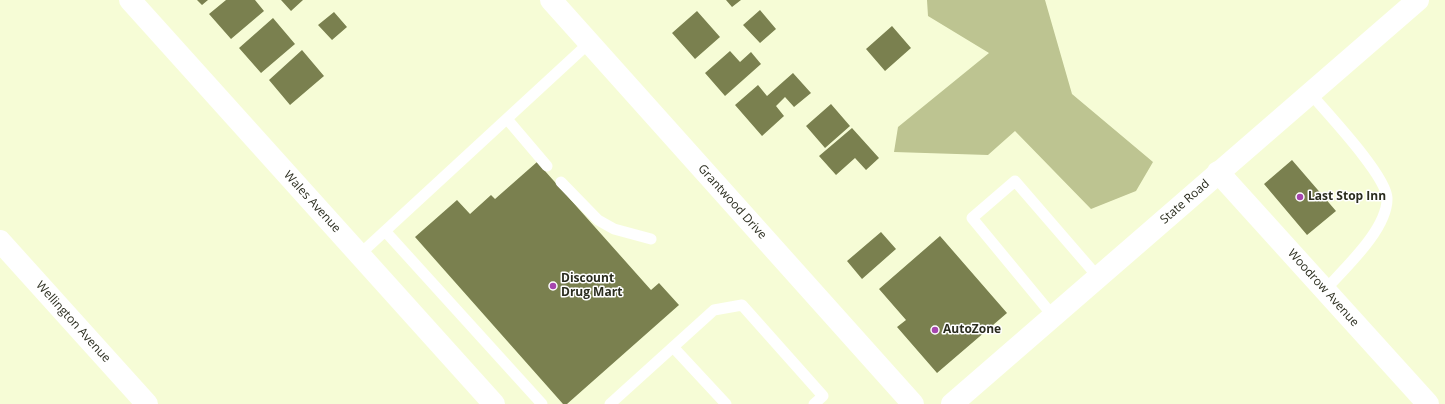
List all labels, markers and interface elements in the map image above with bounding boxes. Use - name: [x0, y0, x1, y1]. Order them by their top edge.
- street label: Grantwood Drive: [695, 162, 769, 242]
- street label: Wales Avenue: [281, 168, 343, 236]
- street label: State Road: [1158, 177, 1212, 227]
- place label: Last Stop Inn: [1308, 190, 1386, 204]
- marker: Last Stop Inn: [1295, 192, 1305, 202]
- street label: Woodrow Avenue: [1284, 246, 1362, 330]
- place label: Discount Drug Mart: [561, 272, 622, 300]
- street label: Wellington Avenue: [33, 278, 113, 366]
- marker: Discount Drug Mart: [548, 281, 558, 291]
- place label: AutoZone: [943, 323, 1001, 337]
- marker: AutoZone: [930, 325, 940, 335]

